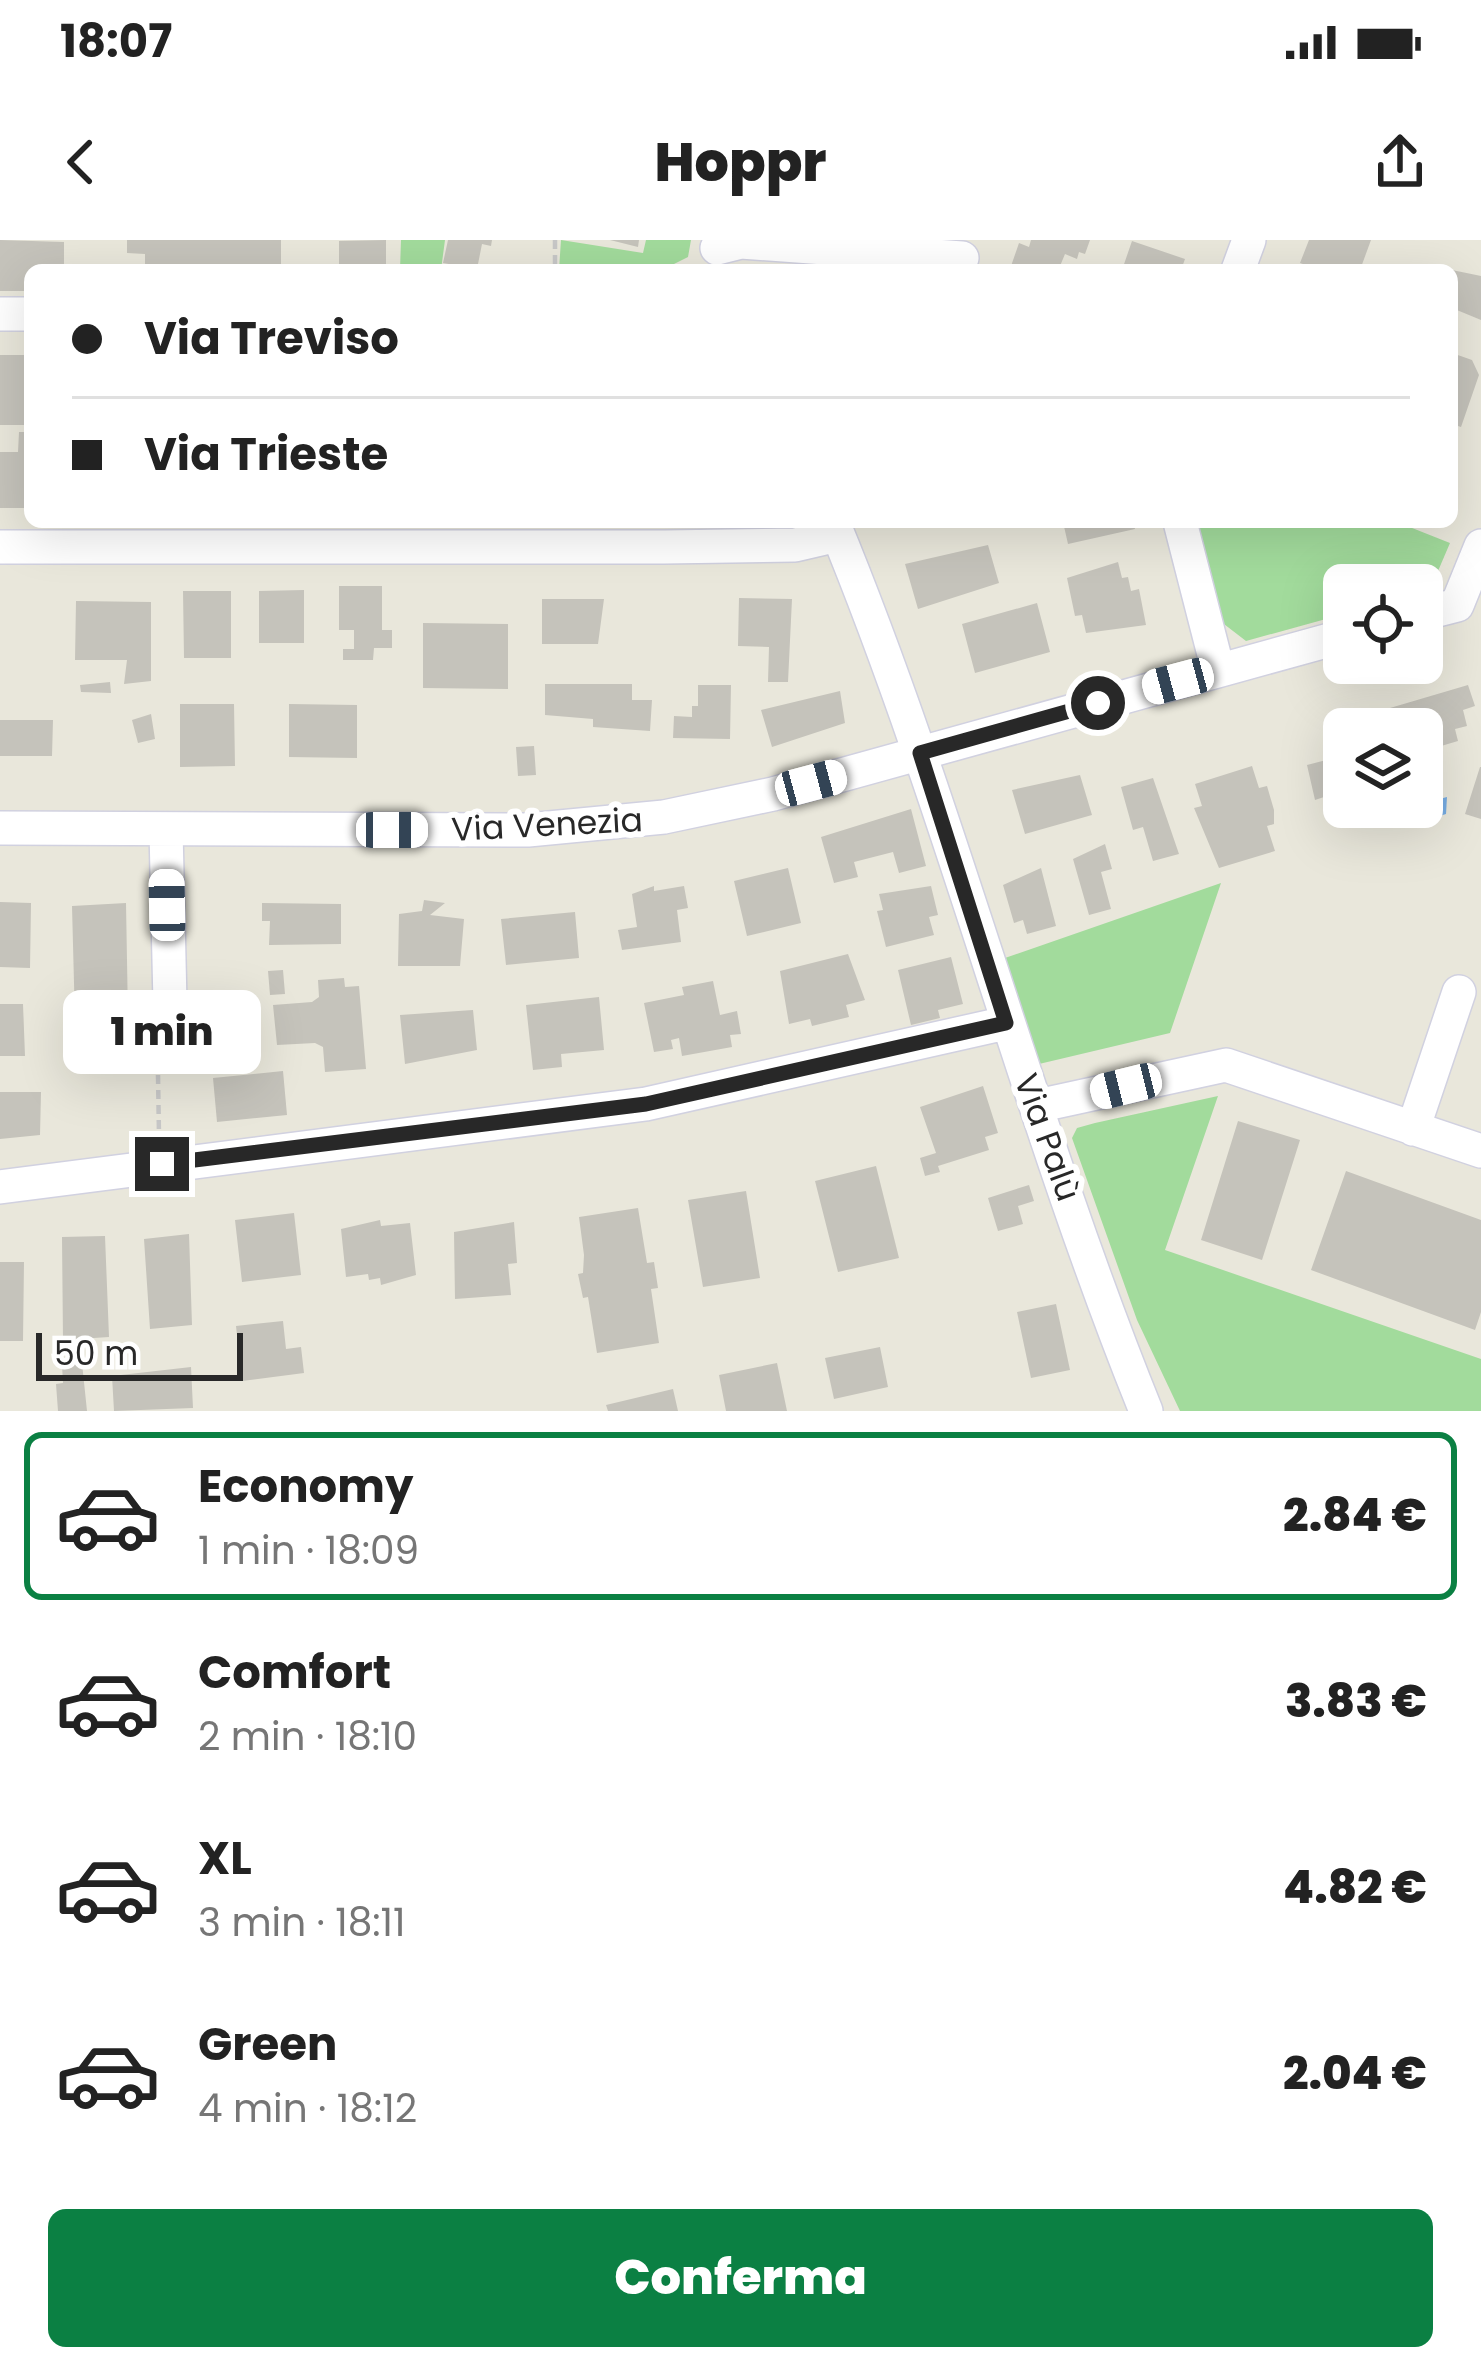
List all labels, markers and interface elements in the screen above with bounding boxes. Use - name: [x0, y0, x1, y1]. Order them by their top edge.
- text: 18:07: [60, 10, 172, 73]
- text: Hoppr: [654, 124, 827, 200]
- icon: back: [48, 129, 114, 195]
- icon: share: [1367, 129, 1433, 195]
- text: Via Treviso: [144, 307, 399, 370]
- text: Via Trieste: [144, 423, 388, 486]
- map controls: [1323, 564, 1443, 828]
- button: locate: [1323, 564, 1443, 684]
- car: [1139, 654, 1217, 708]
- route start: [1071, 676, 1125, 730]
- button: layers: [1323, 708, 1443, 828]
- car: [772, 756, 850, 810]
- street label: Via Venezia: [450, 796, 644, 853]
- car: [356, 812, 428, 848]
- car: [148, 869, 186, 941]
- callout: 1 min: [63, 990, 261, 1074]
- text: 1 min: [111, 1004, 213, 1059]
- car: [1087, 1060, 1165, 1112]
- street label: Via Palù: [1003, 1067, 1092, 1207]
- route end: [135, 1137, 189, 1191]
- scale bar: [36, 1327, 243, 1380]
- text: 50 m: [54, 1330, 138, 1377]
- text: Economy: [198, 1455, 413, 1518]
- icon: car: [54, 1462, 162, 1570]
- text: 2.84 €: [1283, 1484, 1427, 1547]
- text: 1 min · 18:09: [198, 1523, 419, 1578]
- text: Comfort: [198, 1641, 391, 1704]
- icon: car: [54, 1648, 162, 1756]
- text: 3.83 €: [1285, 1670, 1427, 1733]
- text: 2 min · 18:10: [198, 1709, 417, 1764]
- text: XL: [198, 1827, 252, 1890]
- icon: car: [54, 1834, 162, 1942]
- text: 4.82 €: [1283, 1856, 1427, 1919]
- text: 3 min · 18:11: [198, 1895, 406, 1950]
- text: Green: [198, 2013, 337, 2076]
- icon: car: [54, 2020, 162, 2128]
- text: 2.04 €: [1283, 2042, 1427, 2105]
- text: 4 min · 18:12: [198, 2081, 417, 2136]
- button: Conferma: [48, 2209, 1433, 2347]

